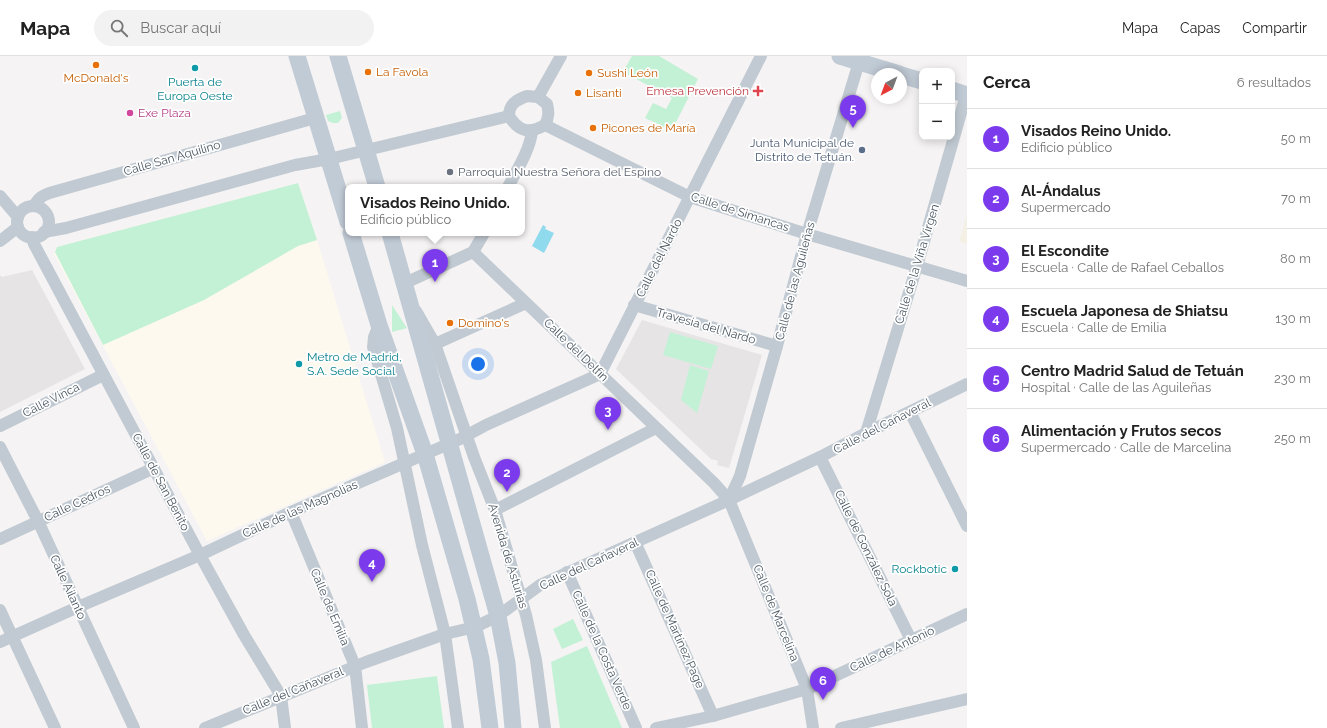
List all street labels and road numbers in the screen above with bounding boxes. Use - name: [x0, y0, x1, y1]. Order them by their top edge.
- street label: Calle San Aquilino: [122, 137, 222, 179]
- street label: Calle de Simancas: [689, 190, 791, 235]
- street label: Calle de la Viña Virgen: [892, 202, 942, 326]
- street label: Calle del Nardo: [633, 216, 685, 300]
- street label: Calle de las Aguileñas: [772, 220, 818, 342]
- street label: Travesía del Nardo: [655, 305, 757, 347]
- street label: Calle del Delfín: [541, 316, 611, 384]
- street label: Calle Vinca: [20, 380, 82, 420]
- street label: Calle del Cañaveral: [831, 395, 934, 457]
- street label: Calle de San Benito: [129, 431, 193, 533]
- street label: Calle de las Magnolias: [240, 477, 360, 541]
- street label: Calle Cedros: [42, 482, 112, 524]
- street label: Calle de González Sola: [832, 488, 900, 608]
- street label: Avenida de Asturias: [485, 502, 531, 610]
- street label: Calle del Cañaveral: [537, 535, 641, 593]
- street label: Calle Ailanto: [47, 553, 89, 621]
- street label: Calle de Marcelina: [750, 563, 802, 663]
- street label: Calle de Emilia: [307, 566, 353, 648]
- street label: Calle de Martínez Page: [643, 568, 707, 690]
- street label: Calle de la Costa Verde: [569, 588, 635, 712]
- street label: Calle de Antonio: [848, 623, 936, 675]
- street label: Calle del Cañaveral: [241, 664, 346, 718]

